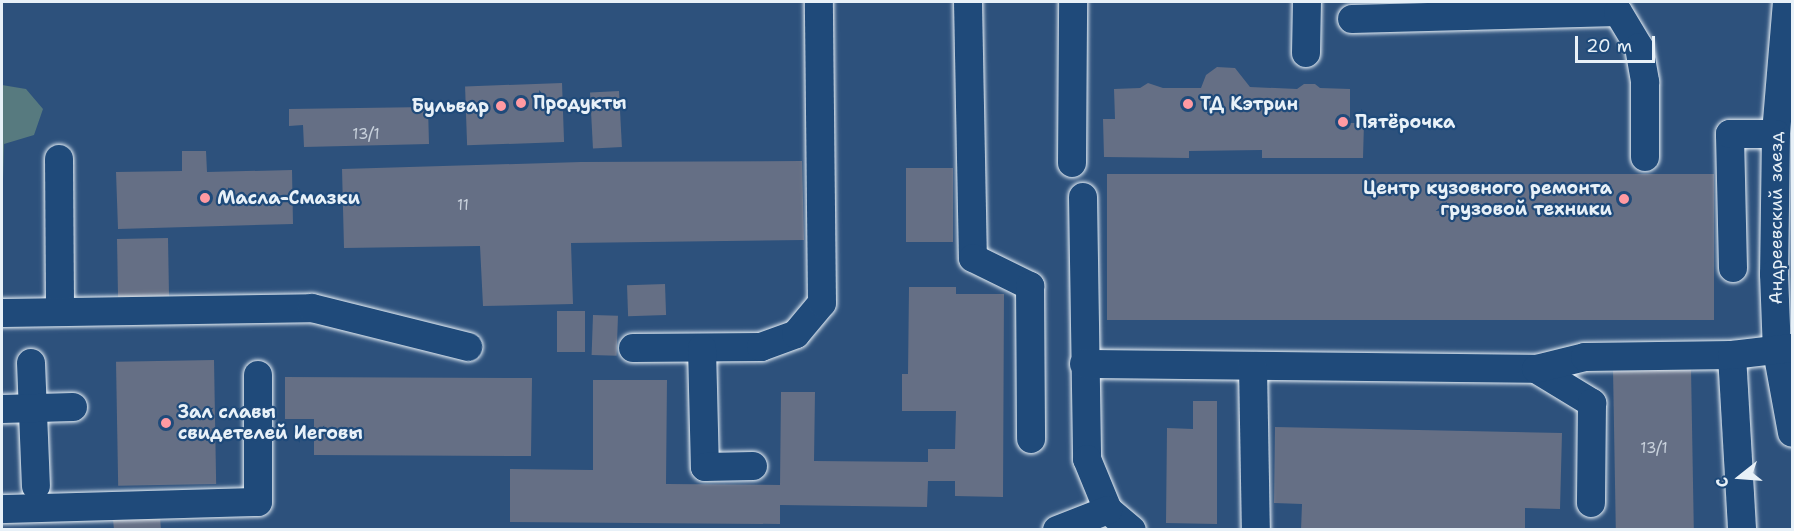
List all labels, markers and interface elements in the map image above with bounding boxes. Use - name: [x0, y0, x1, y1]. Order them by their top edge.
- scale bar: [1578, 24, 1658, 62]
- text: 20 m: [1586, 34, 1632, 58]
- place label: Продукты: [533, 92, 627, 114]
- place label: ТД Кэтрин: [1200, 93, 1298, 115]
- place label: Бульвар: [412, 95, 489, 117]
- marker: Продукты: [514, 96, 528, 110]
- marker: ТД Кэтрин: [1181, 97, 1195, 111]
- marker: Бульвар: [494, 99, 508, 113]
- place label: Пятёрочка: [1355, 111, 1455, 133]
- marker: Пятёрочка: [1336, 115, 1350, 129]
- house number: 13/1: [352, 126, 380, 144]
- street label: Андреевский заезд: [1765, 132, 1787, 304]
- place label: Центр кузовного ремонта грузовой техники: [1363, 178, 1612, 220]
- place label: Масла-Смазки: [217, 187, 360, 209]
- marker: Масла-Смазки: [198, 191, 212, 205]
- marker: Центр кузовного ремонта грузовой техники: [1617, 192, 1631, 206]
- house number: 11: [457, 197, 469, 215]
- place label: Зал славы свидетелей Иеговы: [178, 402, 363, 444]
- marker: Зал славы свидетелей Иеговы: [159, 416, 173, 430]
- house number: 13/1: [1640, 440, 1668, 458]
- north arrow: [1710, 447, 1770, 507]
- text: С: [1711, 475, 1734, 490]

